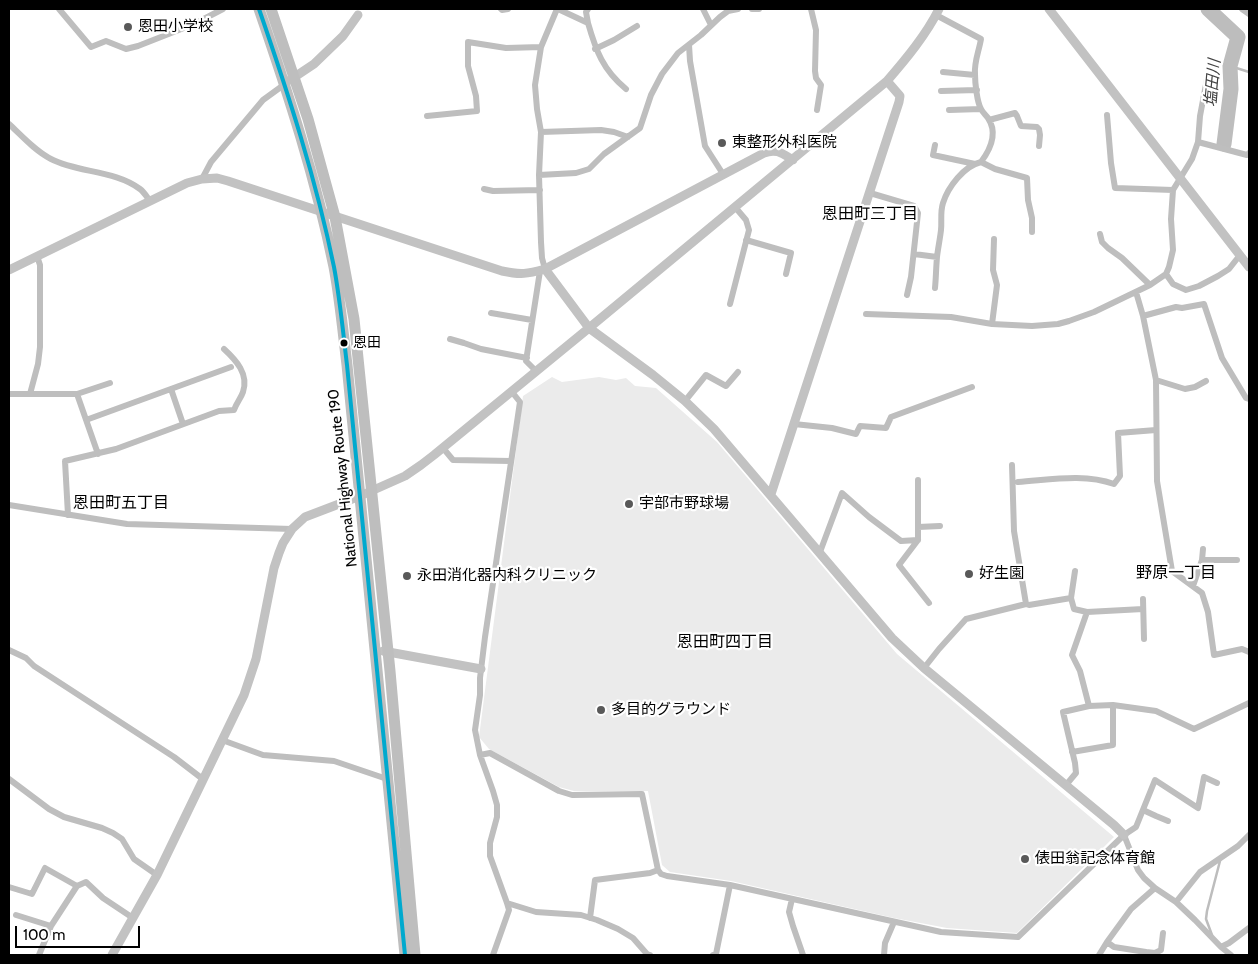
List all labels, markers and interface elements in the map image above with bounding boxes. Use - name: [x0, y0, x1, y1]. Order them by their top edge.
- place label: 恩田小学校: [138, 18, 213, 36]
- marker: 恩田小学校: [122, 21, 134, 33]
- water label: 塩田川: [1201, 58, 1225, 108]
- place label: 東整形外科医院: [732, 134, 837, 152]
- marker: 東整形外科医院: [716, 137, 728, 149]
- district label: 恩田町三丁目: [822, 204, 918, 224]
- place label: 恩田: [353, 335, 381, 351]
- marker: 恩田: [339, 338, 349, 348]
- street label: National Highway Route 190: [325, 388, 361, 568]
- district label: 恩田町五丁目: [73, 493, 169, 513]
- place label: 宇部市野球場: [639, 495, 729, 513]
- marker: 宇部市野球場: [623, 498, 635, 510]
- district label: 野原一丁目: [1136, 563, 1216, 583]
- place label: 好生園: [979, 565, 1024, 583]
- place label: 永田消化器内科クリニック: [417, 567, 597, 585]
- marker: 好生園: [963, 568, 975, 580]
- marker: 永田消化器内科クリニック: [401, 570, 413, 582]
- district label: 恩田町四丁目: [677, 632, 773, 652]
- place label: 多目的グラウンド: [611, 701, 731, 719]
- marker: 多目的グラウンド: [595, 704, 607, 716]
- place label: 俵田翁記念体育館: [1035, 850, 1155, 868]
- marker: 俵田翁記念体育館: [1019, 853, 1031, 865]
- scale bar: [18, 916, 142, 948]
- text: 100 m: [23, 926, 65, 944]

